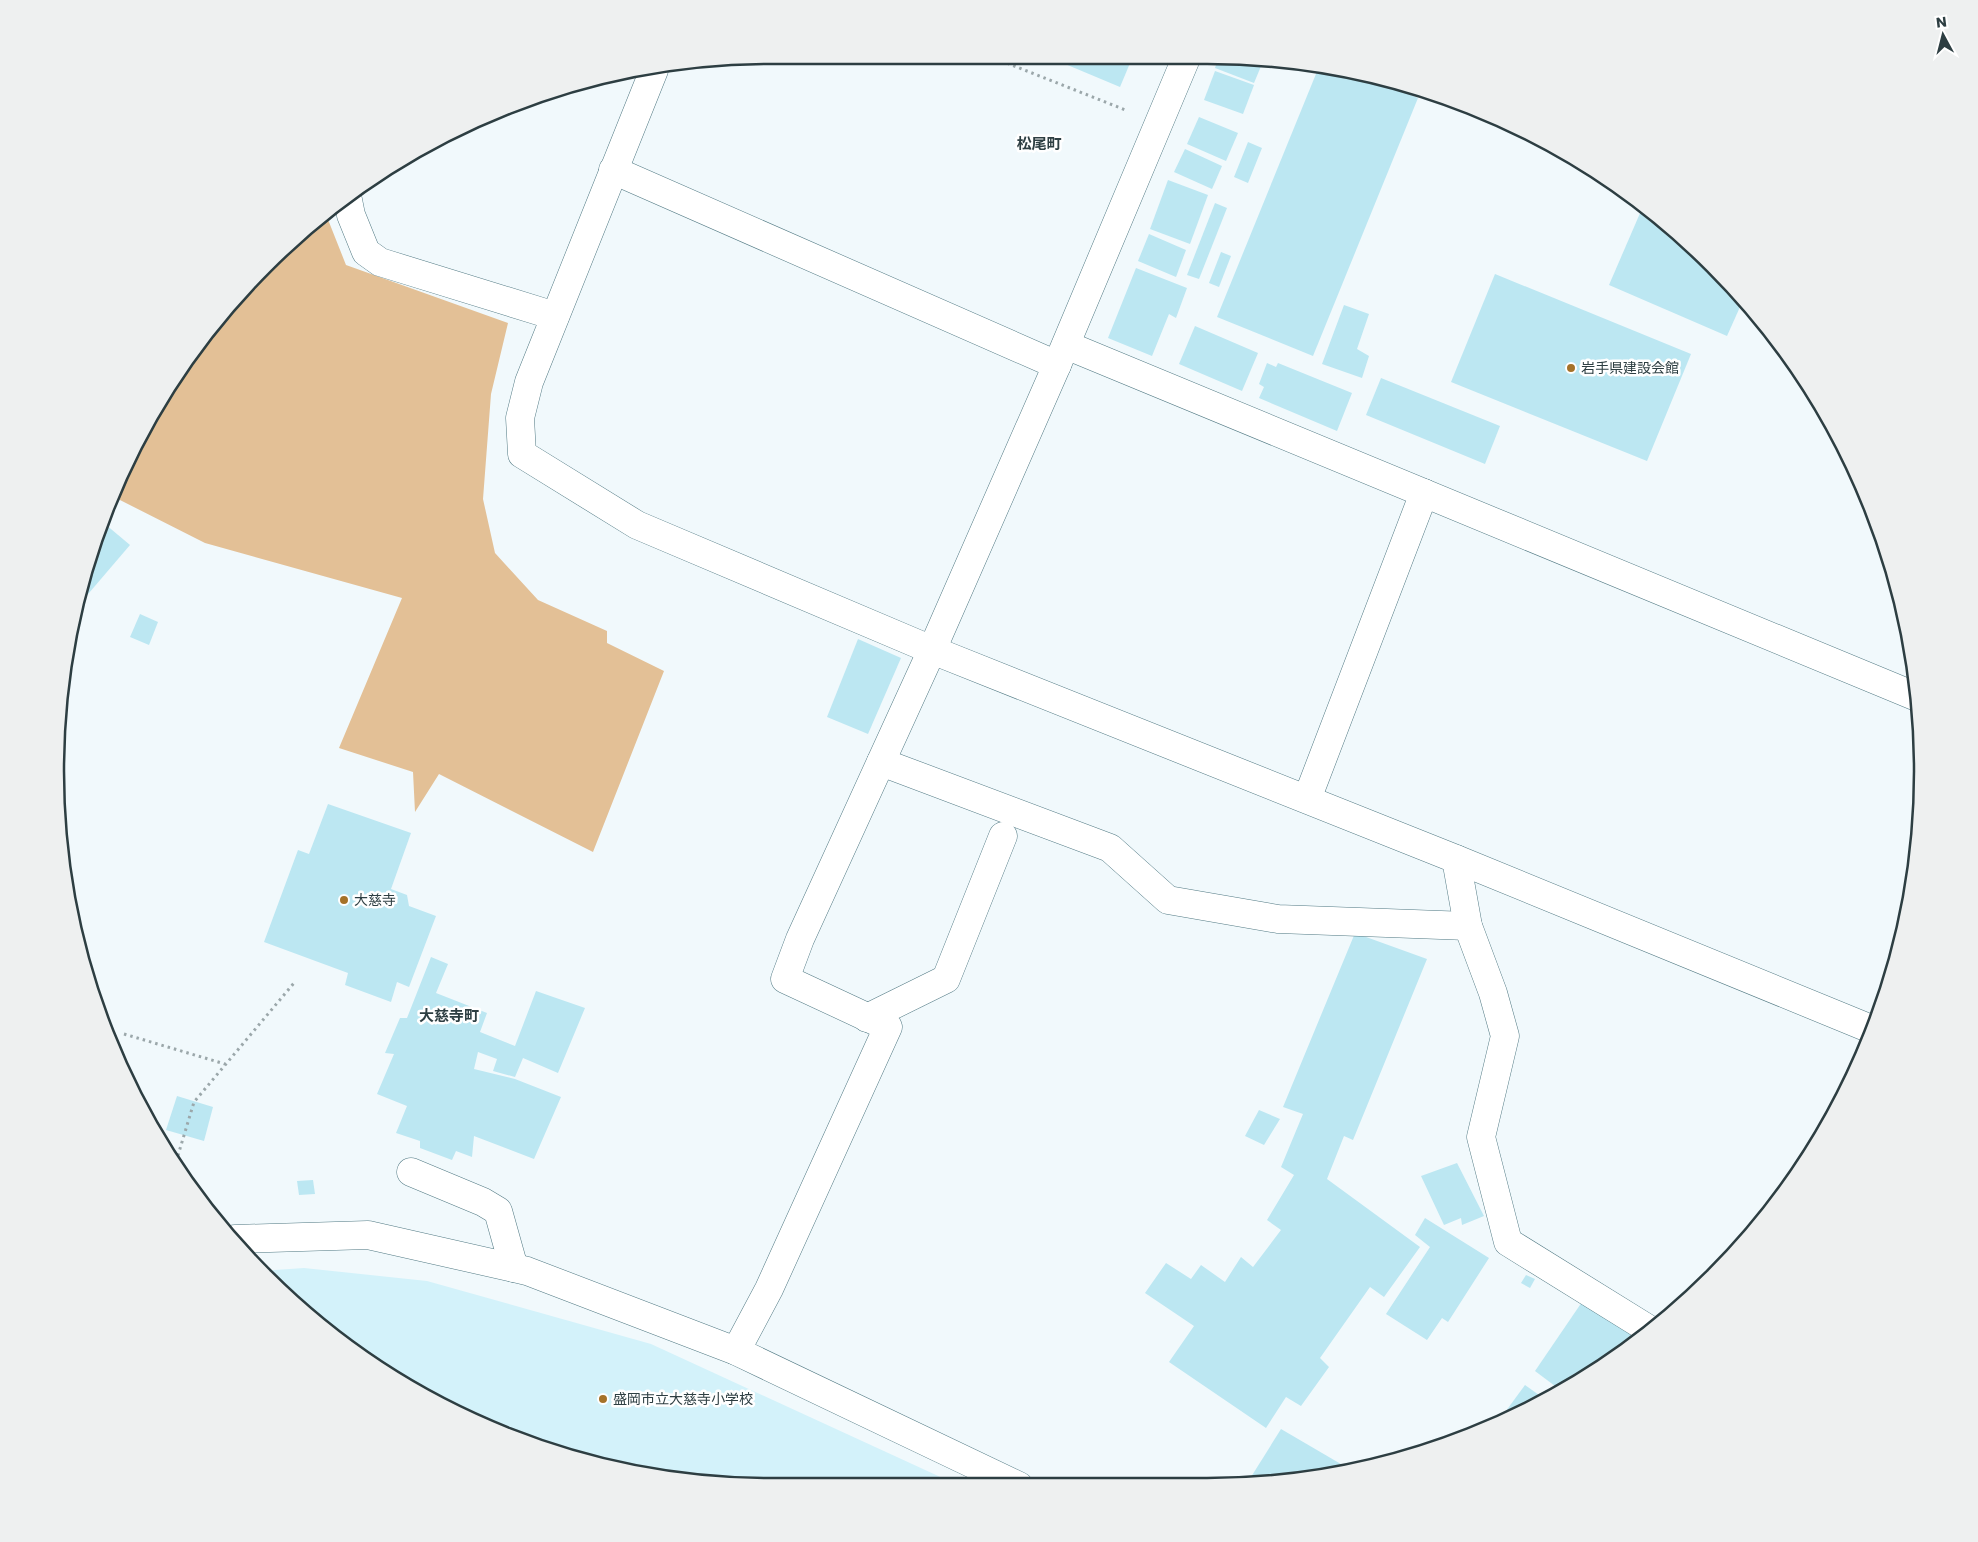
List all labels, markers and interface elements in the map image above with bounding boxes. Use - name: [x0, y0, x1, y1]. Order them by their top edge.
- north arrow: [1918, 10, 1968, 60]
- text: N: [1935, 12, 1948, 33]
- district label: 松尾町: [1016, 133, 1062, 154]
- place label: 岩手県建設会館: [1581, 358, 1679, 378]
- marker: 岩手県建設会館: [1565, 362, 1577, 374]
- place label: 大慈寺: [354, 890, 396, 910]
- marker: 大慈寺: [338, 894, 350, 906]
- district label: 大慈寺町: [419, 1005, 479, 1026]
- place label: 盛岡市立大慈寺小学校: [613, 1389, 753, 1409]
- marker: 盛岡市立大慈寺小学校: [597, 1393, 609, 1405]

